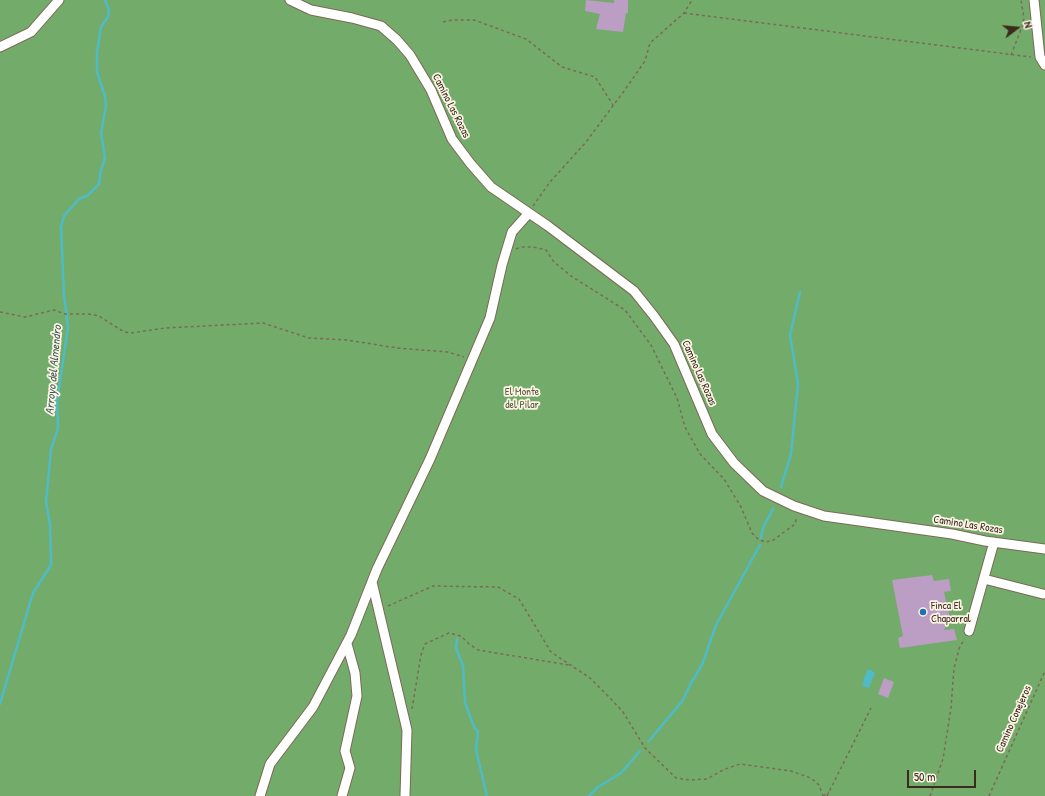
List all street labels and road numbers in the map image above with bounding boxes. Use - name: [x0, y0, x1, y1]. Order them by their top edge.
- street label: Camino Las Rozas: [429, 72, 473, 140]
- street label: Camino Las Rozas: [679, 338, 719, 408]
- street label: Camino Las Rozas: [932, 513, 1004, 537]
- street label: Camino Conejeros: [993, 683, 1035, 755]

